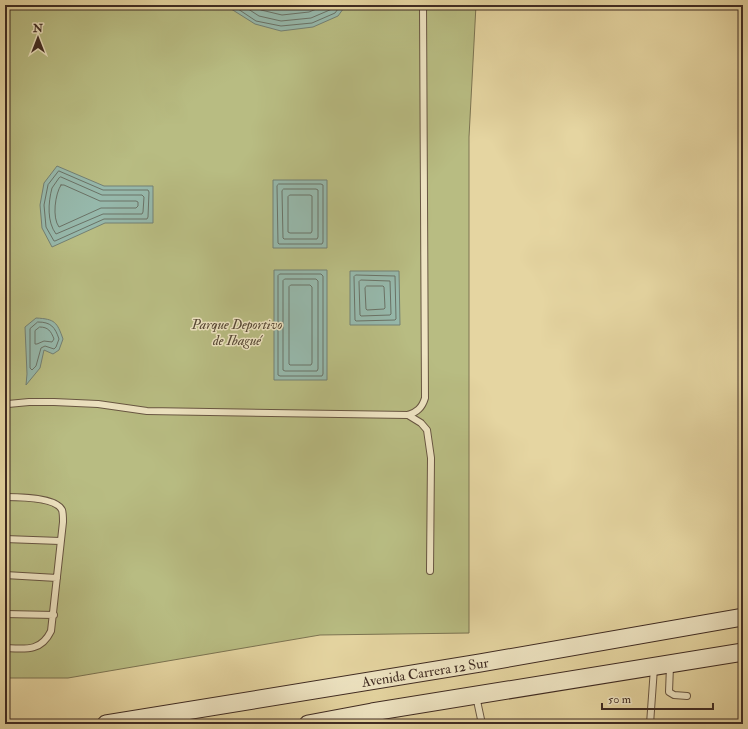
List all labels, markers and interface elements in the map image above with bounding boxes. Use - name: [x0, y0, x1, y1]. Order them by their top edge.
- north arrow: [18, 18, 58, 58]
- text: N: [32, 22, 44, 35]
- park label: Parque Deportivo de Ibagué: [190, 316, 283, 349]
- street label: Avenida Carrera 12 Sur: [359, 654, 490, 691]
- scale bar: [602, 685, 713, 711]
- text: 50 m: [608, 692, 632, 707]

